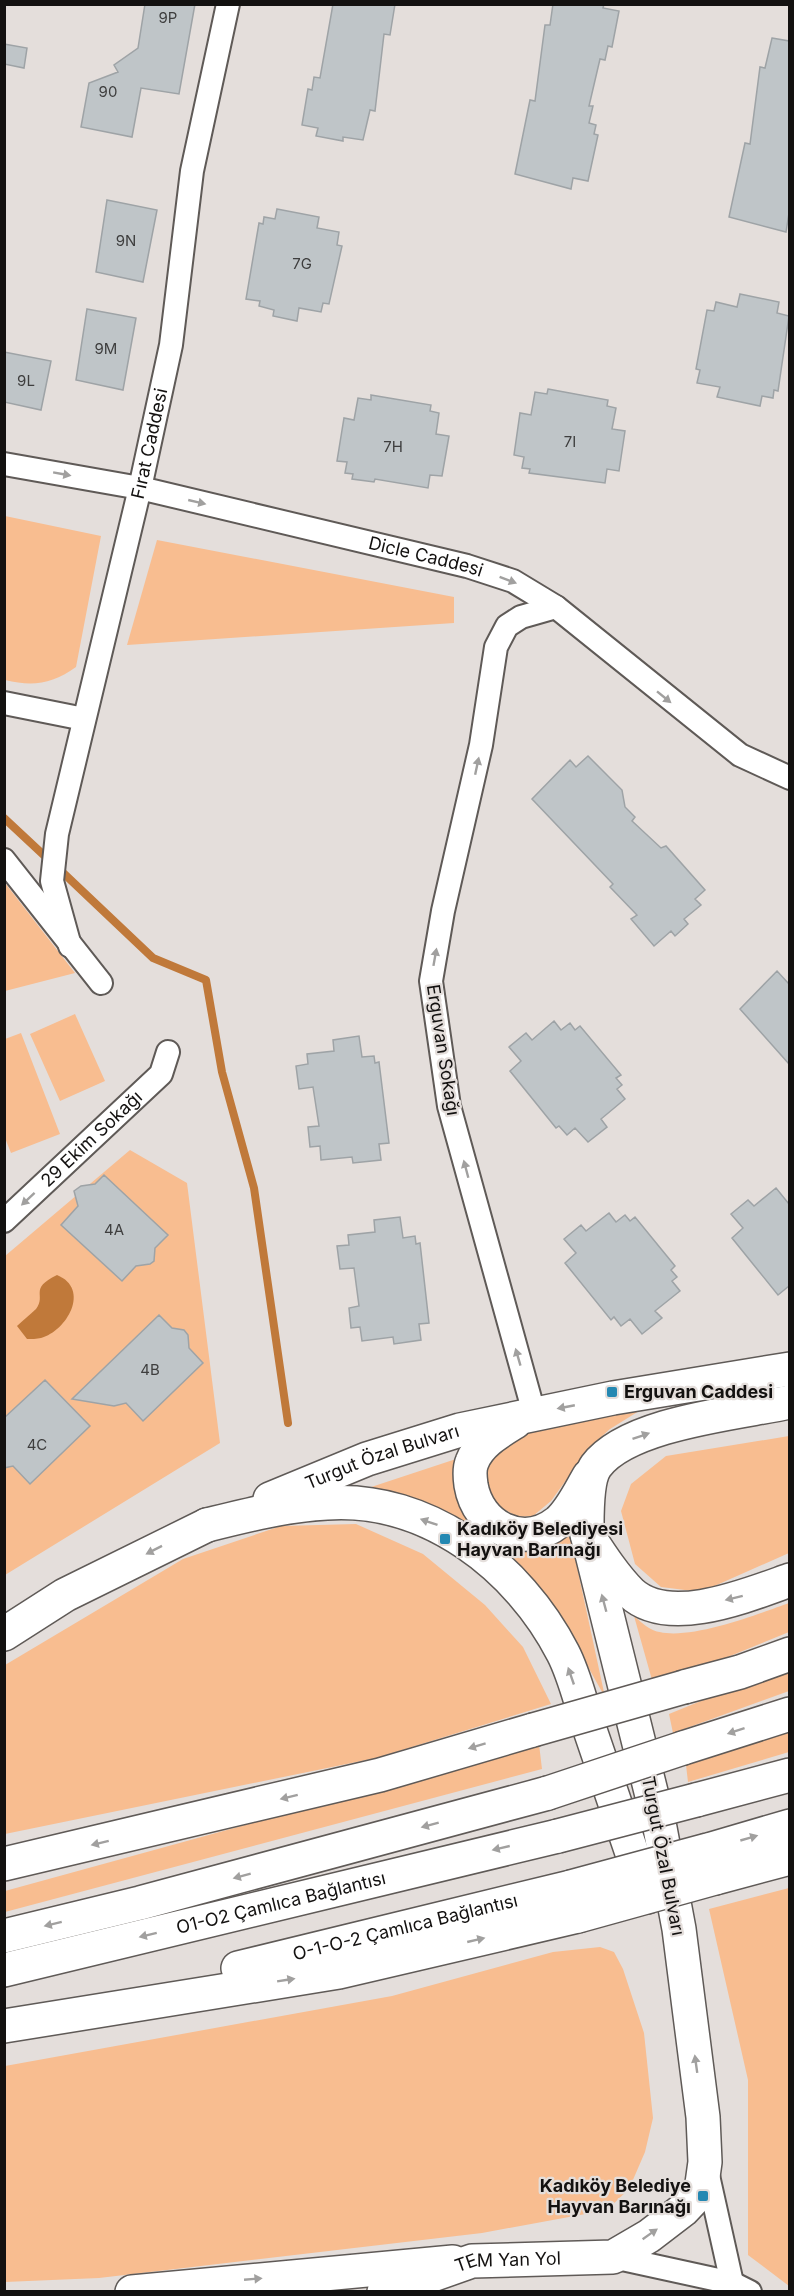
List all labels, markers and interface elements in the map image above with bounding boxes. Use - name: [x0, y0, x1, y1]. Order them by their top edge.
- house number: 9P: [159, 8, 177, 27]
- house number: 90: [99, 82, 117, 101]
- house number: 9N: [116, 231, 136, 250]
- house number: 7G: [292, 254, 312, 273]
- house number: 9M: [95, 339, 117, 358]
- house number: 9L: [17, 371, 35, 390]
- street label: Fırat Caddesi: [127, 386, 171, 501]
- house number: 7I: [564, 432, 576, 451]
- house number: 7H: [383, 437, 403, 456]
- one-way arrow: [53, 470, 72, 479]
- one-way arrow: [188, 497, 207, 507]
- street label: Dicle Caddesi: [367, 532, 486, 581]
- one-way arrow: [500, 576, 518, 586]
- one-way arrow: [656, 690, 672, 703]
- one-way arrow: [472, 757, 482, 776]
- one-way arrow: [431, 947, 440, 966]
- street label: Erguvan Sokağı: [423, 983, 464, 1117]
- street label: 29 Ekim Sokağı: [36, 1086, 146, 1191]
- one-way arrow: [461, 1160, 470, 1178]
- one-way arrow: [21, 1192, 36, 1206]
- house number: 4A: [104, 1220, 124, 1239]
- one-way arrow: [513, 1348, 522, 1366]
- house number: 4B: [140, 1360, 160, 1379]
- place label: Erguvan Caddesi: [624, 1381, 773, 1402]
- marker: Erguvan Caddesi: [605, 1385, 619, 1399]
- one-way arrow: [557, 1403, 576, 1412]
- street label: Turgut Özal Bulvarı: [302, 1420, 462, 1493]
- one-way arrow: [632, 1431, 650, 1441]
- house number: 4C: [27, 1435, 47, 1454]
- one-way arrow: [420, 1517, 438, 1526]
- place label: Kadıköy Belediyesi Hayvan Barınağı: [457, 1518, 623, 1560]
- marker: Kadıköy Belediyesi Hayvan Barınağı: [438, 1532, 452, 1546]
- one-way arrow: [146, 1545, 163, 1555]
- one-way arrow: [599, 1594, 608, 1612]
- one-way arrow: [725, 1594, 743, 1604]
- one-way arrow: [566, 1667, 576, 1685]
- one-way arrow: [727, 1727, 745, 1736]
- one-way arrow: [468, 1742, 486, 1751]
- street label: Turgut Özal Bulvarı: [638, 1774, 690, 1937]
- one-way arrow: [280, 1793, 298, 1803]
- one-way arrow: [421, 1821, 439, 1830]
- one-way arrow: [740, 1833, 758, 1842]
- one-way arrow: [90, 1838, 109, 1848]
- one-way arrow: [492, 1844, 510, 1854]
- street label: O1-O2 Çamlıca Bağlantısı: [174, 1867, 388, 1938]
- one-way arrow: [233, 1871, 251, 1881]
- street label: O-1-O-2 Çamlıca Bağlantısı: [290, 1889, 520, 1964]
- one-way arrow: [44, 1920, 62, 1930]
- one-way arrow: [139, 1930, 158, 1940]
- one-way arrow: [467, 1934, 486, 1944]
- one-way arrow: [276, 1976, 295, 1985]
- one-way arrow: [691, 2054, 700, 2073]
- place label: Kadıköy Belediye Hayvan Barınağı: [540, 2175, 691, 2217]
- marker: Kadıköy Belediye Hayvan Barınağı: [696, 2189, 710, 2203]
- one-way arrow: [642, 2229, 659, 2240]
- street label: TEM Yan Yol: [452, 2247, 561, 2276]
- one-way arrow: [243, 2274, 262, 2284]

